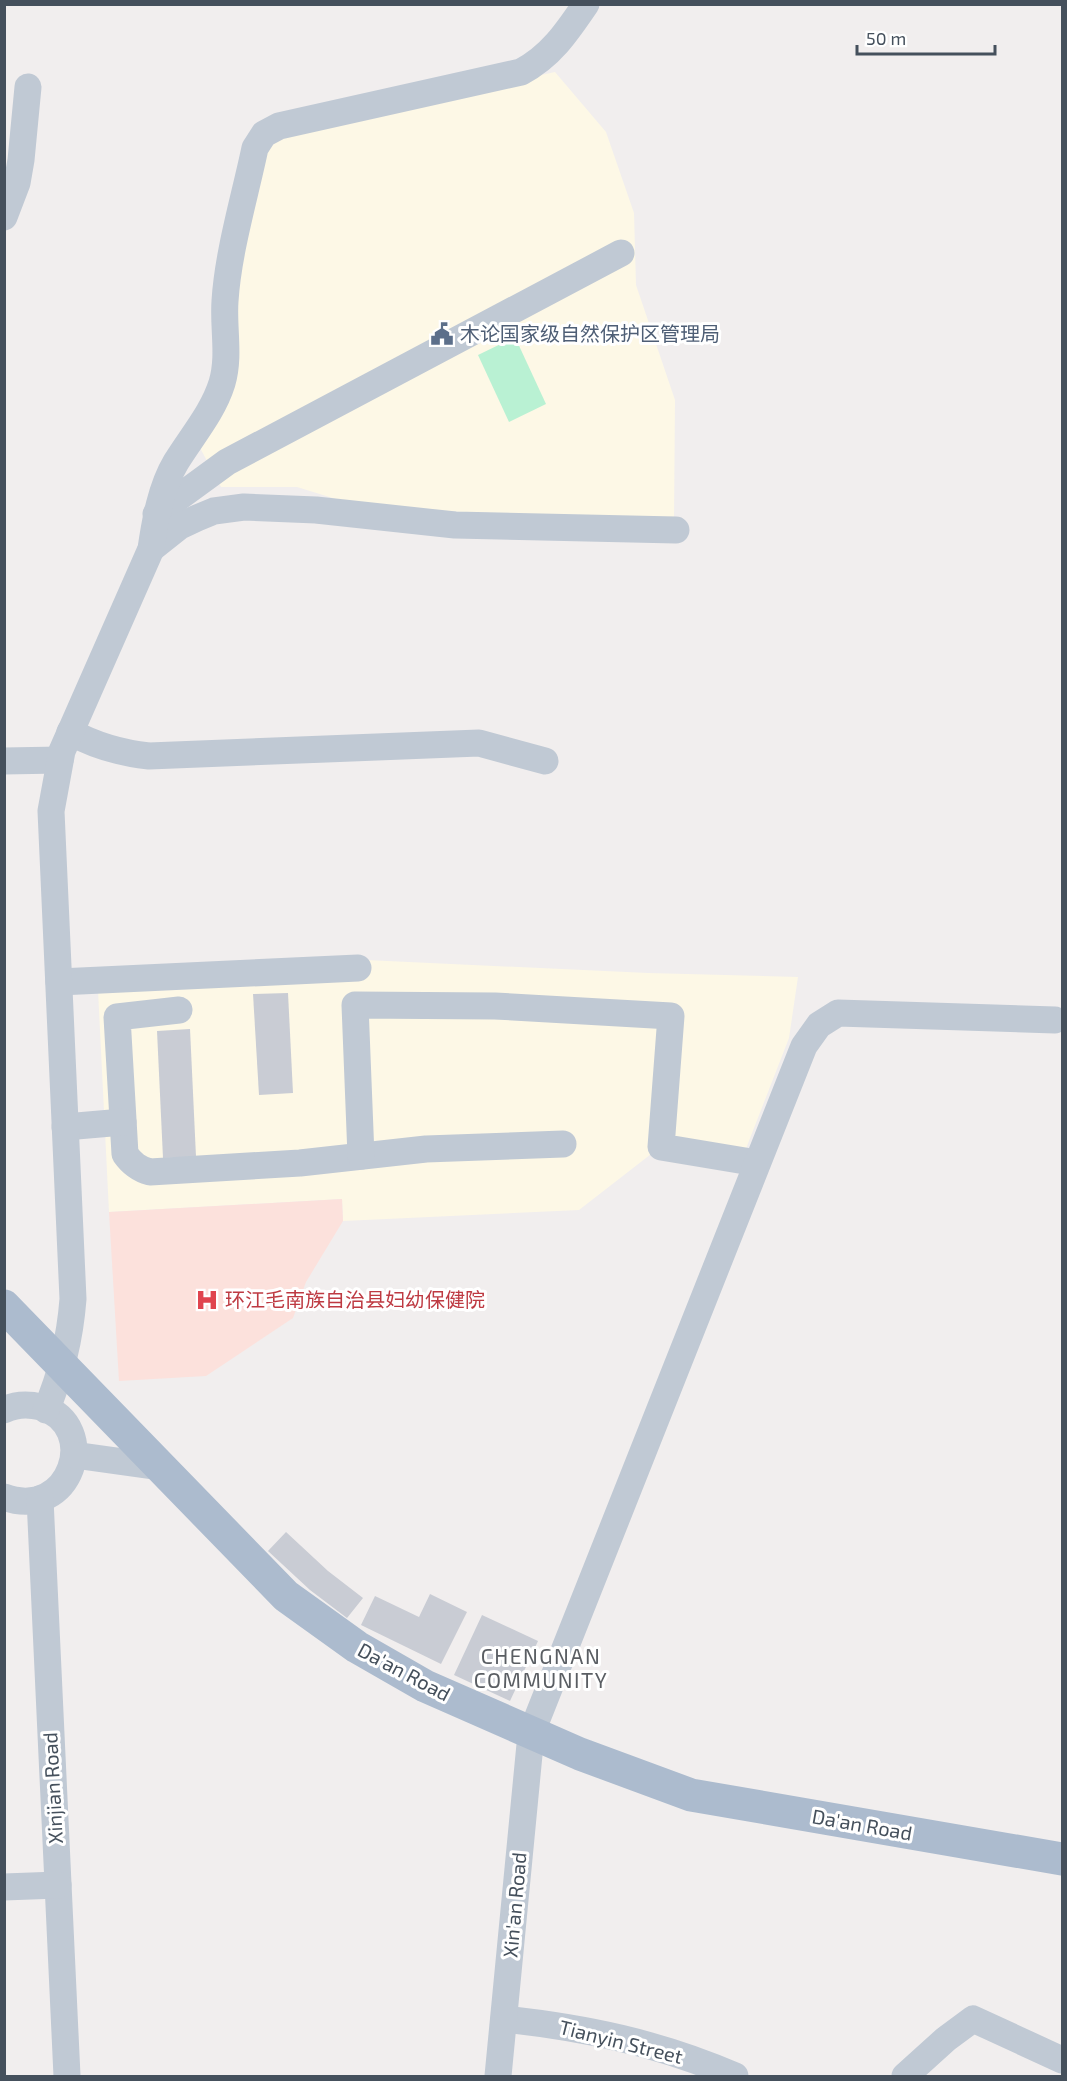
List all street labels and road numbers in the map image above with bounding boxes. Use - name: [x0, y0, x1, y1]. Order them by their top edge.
- street label: Da'an Road: [354, 1637, 455, 1706]
- street label: Xinjian Road: [37, 1732, 67, 1845]
- street label: Da'an Road: [810, 1803, 914, 1845]
- street label: Xin'an Road: [497, 1851, 531, 1959]
- street label: Tianyin Street: [557, 2014, 686, 2068]

